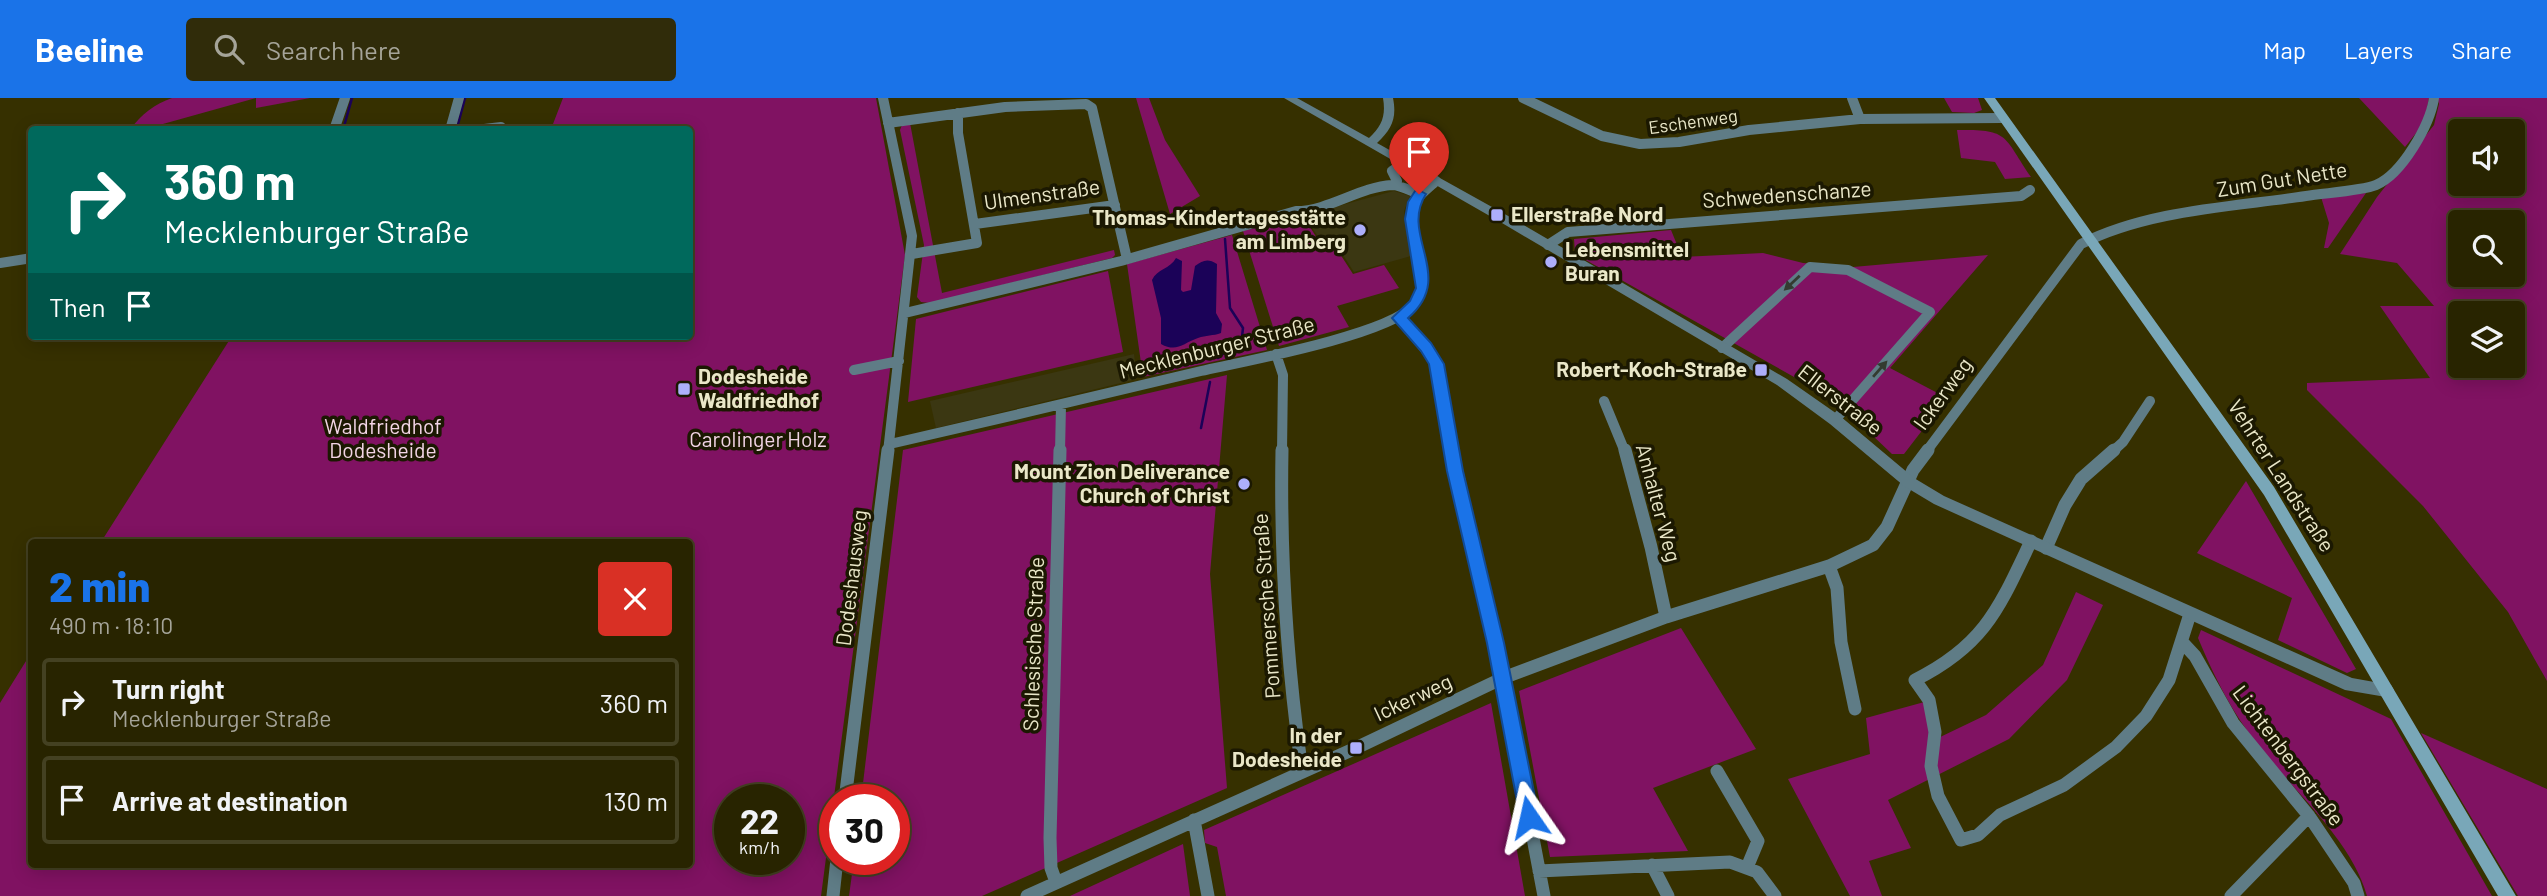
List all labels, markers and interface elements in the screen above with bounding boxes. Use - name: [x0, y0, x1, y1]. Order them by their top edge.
- search box: [186, 18, 676, 81]
- text: Beeline: [35, 29, 144, 69]
- icon: search: [210, 30, 248, 68]
- text: Search here: [266, 34, 401, 65]
- text: Map: [2263, 35, 2306, 64]
- text: Layers: [2344, 35, 2413, 64]
- text: Share: [2451, 35, 2512, 64]
- street label: Eschenweg: [1647, 104, 1739, 138]
- map controls: [2448, 119, 2525, 378]
- button: sound: [2448, 119, 2525, 196]
- pin: [1389, 122, 1449, 194]
- icon: arrive: [1400, 133, 1438, 171]
- text: 360 m: [164, 151, 295, 210]
- icon: right: [49, 154, 140, 245]
- street label: Zum Gut Nette: [2215, 156, 2349, 201]
- street label: Ulmenstraße: [982, 173, 1102, 214]
- street label: Schwedenschanze: [1702, 175, 1872, 212]
- place label: Ellerstraße Nord: [1511, 201, 1663, 226]
- place label: Thomas-Kindertagesstätte am Limberg: [1092, 204, 1346, 253]
- marker: Ellerstraße Nord: [1489, 207, 1505, 223]
- button: search: [2448, 210, 2525, 287]
- text: Mecklenburger Straße: [164, 211, 470, 249]
- marker: Thomas-Kindertagesstätte am Limberg: [1352, 222, 1368, 238]
- place label: Lebensmittel Buran: [1565, 236, 1689, 285]
- marker: Lebensmittel Buran: [1543, 254, 1559, 270]
- one-way arrow: [1784, 275, 1801, 291]
- icon: arrive: [120, 287, 158, 325]
- text: Then: [49, 291, 106, 322]
- button: layers: [2448, 301, 2525, 378]
- street label: Mecklenburger Straße: [1116, 310, 1317, 383]
- street label: Ickerweg: [1907, 352, 1976, 434]
- place label: Robert-Koch-Straße: [1556, 356, 1747, 381]
- street label: Ellerstraße: [1794, 358, 1888, 439]
- one-way arrow: [1872, 360, 1887, 377]
- marker: Robert-Koch-Straße: [1753, 362, 1769, 378]
- place label: Dodesheide Waldfriedhof: [698, 363, 819, 412]
- marker: Dodesheide Waldfriedhof: [676, 381, 692, 397]
- street label: Vehrter Landstraße: [2224, 394, 2341, 556]
- park label: Waldfriedhof Dodesheide: [324, 413, 442, 462]
- park label: Carolinger Holz: [689, 426, 827, 451]
- street label: Anhalter Weg: [1632, 441, 1687, 564]
- place label: Mount Zion Deliverance Church of Christ: [1014, 458, 1230, 507]
- marker: Mount Zion Deliverance Church of Christ: [1236, 476, 1252, 492]
- street label: Dodeshausweg: [830, 508, 871, 647]
- street label: Pommersche Straße: [1247, 513, 1284, 700]
- street label: Schlesische Straße: [1017, 556, 1048, 732]
- text: 2 min: [49, 560, 150, 610]
- button: close: [598, 562, 672, 636]
- text: 490 m · 18:10: [49, 611, 173, 639]
- street label: Ickerweg: [1369, 668, 1455, 726]
- text: Turn right: [112, 673, 225, 704]
- street label: Lichtenbergstraße: [2228, 680, 2350, 830]
- icon: right: [53, 683, 91, 721]
- text: 360 m: [600, 687, 668, 718]
- text: Mecklenburger Straße: [112, 704, 332, 732]
- place label: In der Dodesheide: [1232, 722, 1342, 771]
- marker: In der Dodesheide: [1348, 740, 1364, 756]
- position arrow: [1492, 780, 1566, 854]
- icon: arrive: [53, 781, 91, 819]
- speed limit sign: 30: [819, 784, 910, 875]
- text: Arrive at destination: [112, 785, 348, 816]
- text: 130 m: [604, 785, 668, 816]
- text: 22: [740, 799, 779, 841]
- text: km/h: [739, 836, 780, 858]

